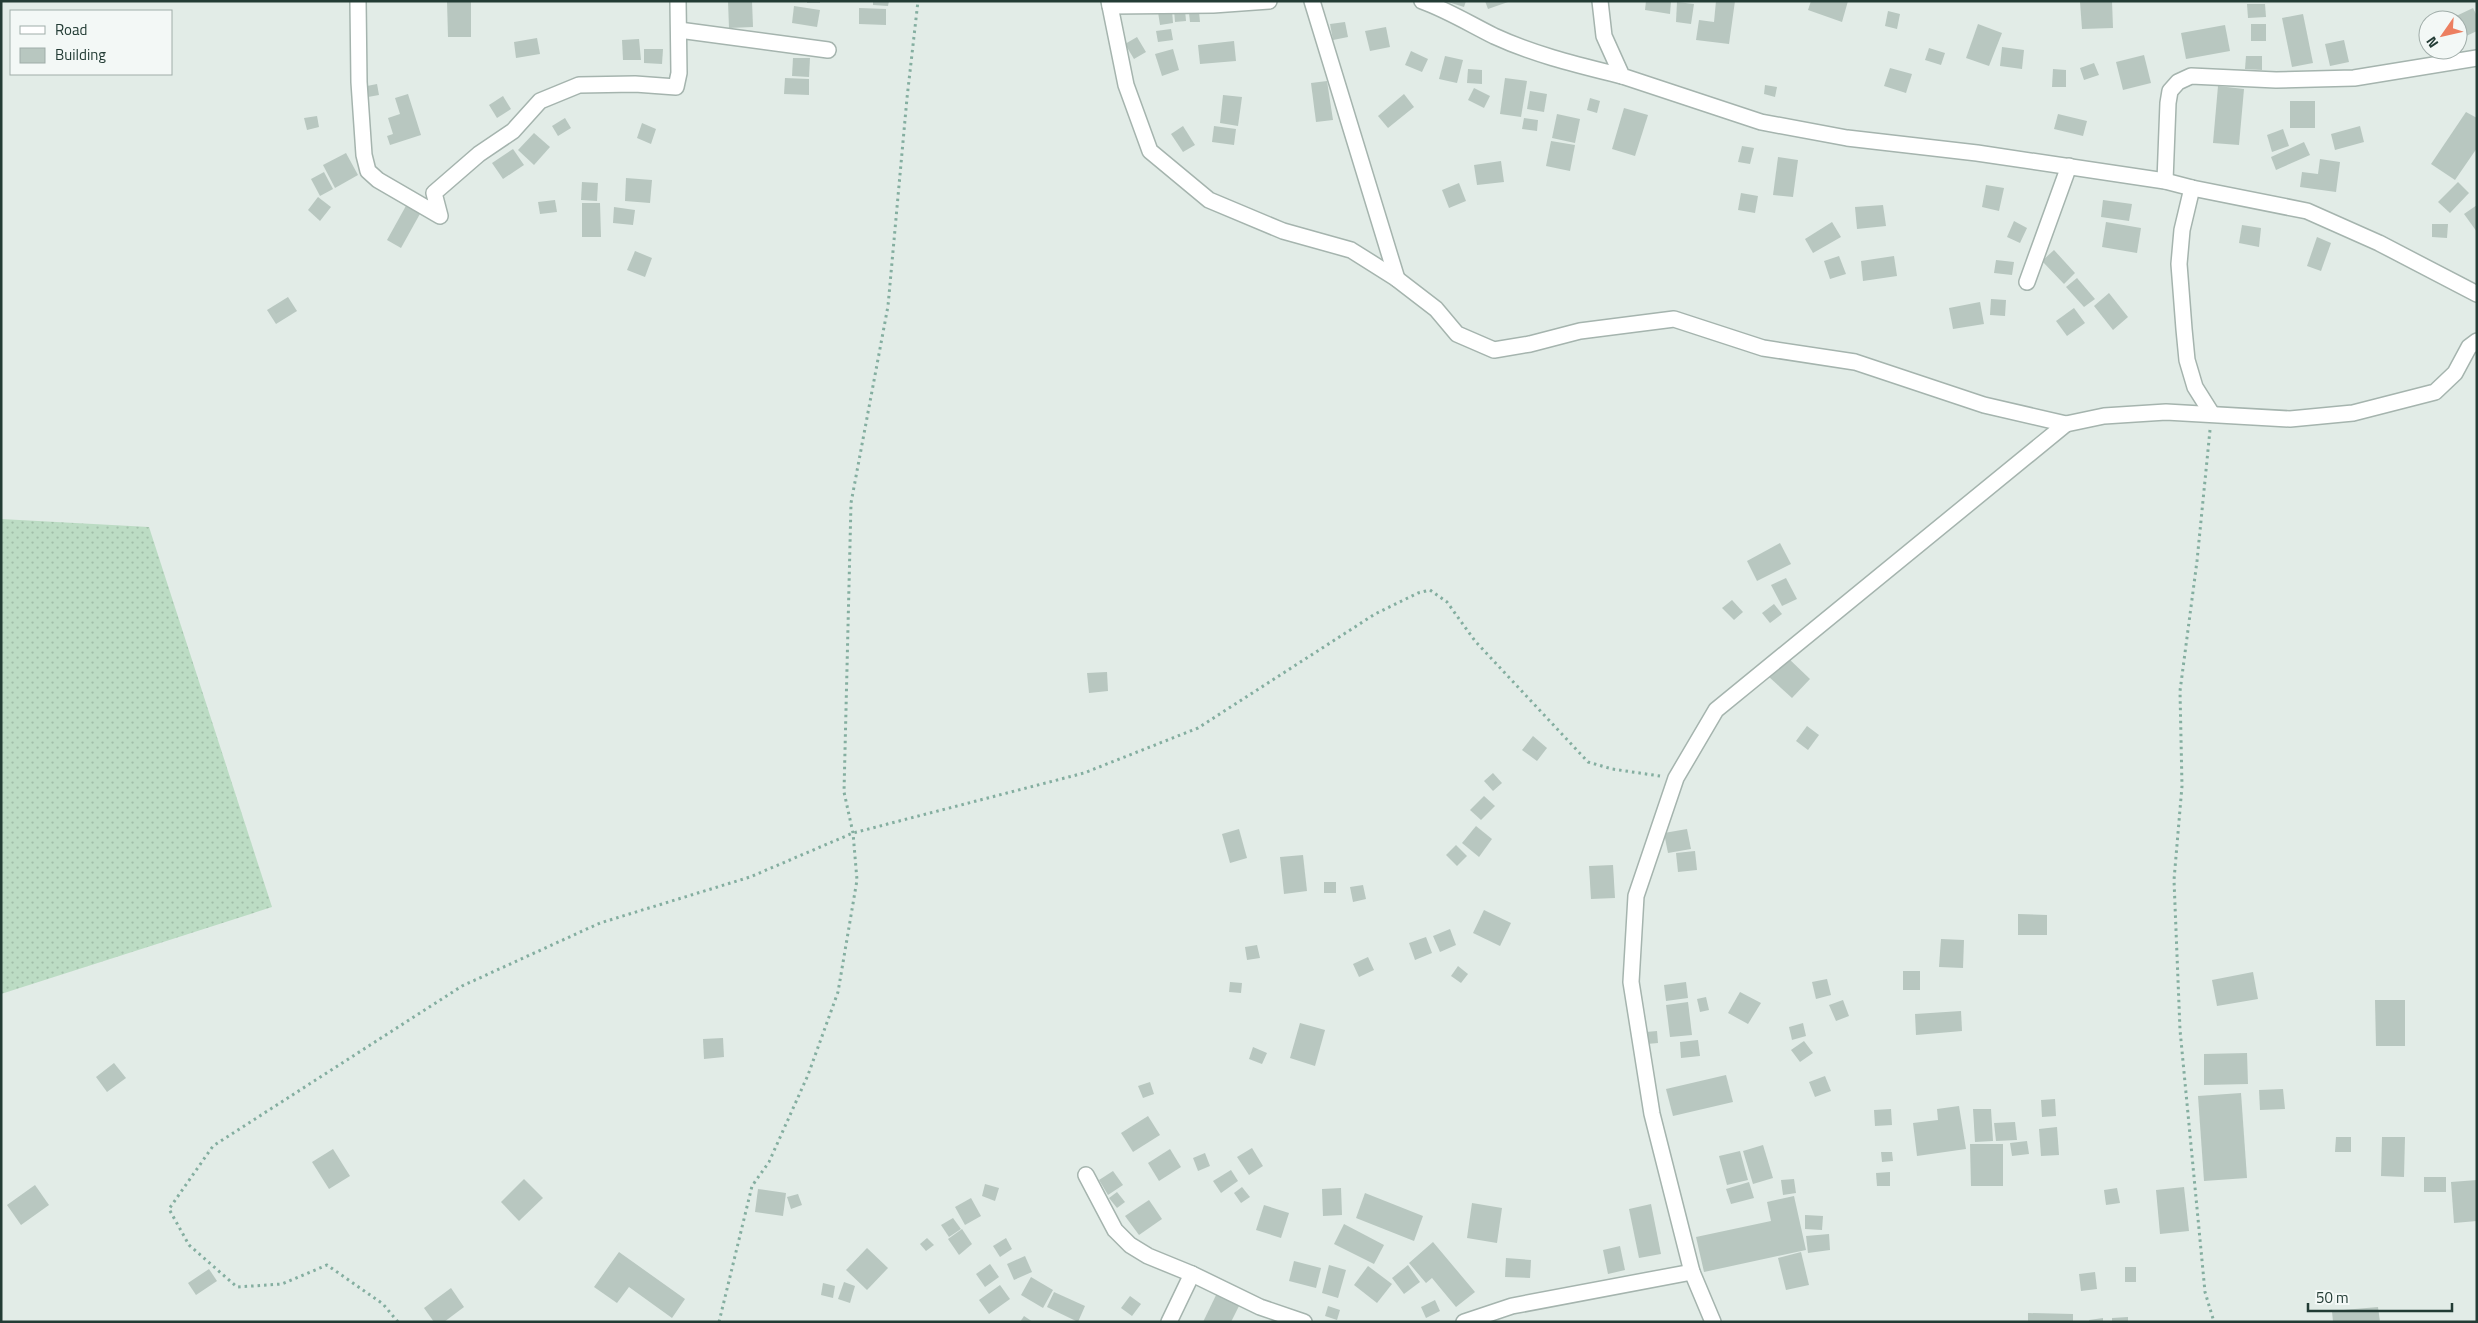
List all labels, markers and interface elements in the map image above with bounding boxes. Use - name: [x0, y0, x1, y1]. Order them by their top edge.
- legend: [10, 10, 172, 75]
- north arrow: [2418, 10, 2468, 60]
- text: Road: [55, 18, 87, 41]
- text: N: [2420, 33, 2443, 52]
- text: Building: [55, 43, 106, 66]
- scale bar: [2308, 1280, 2452, 1312]
- text: 50 m: [2316, 1286, 2349, 1309]

